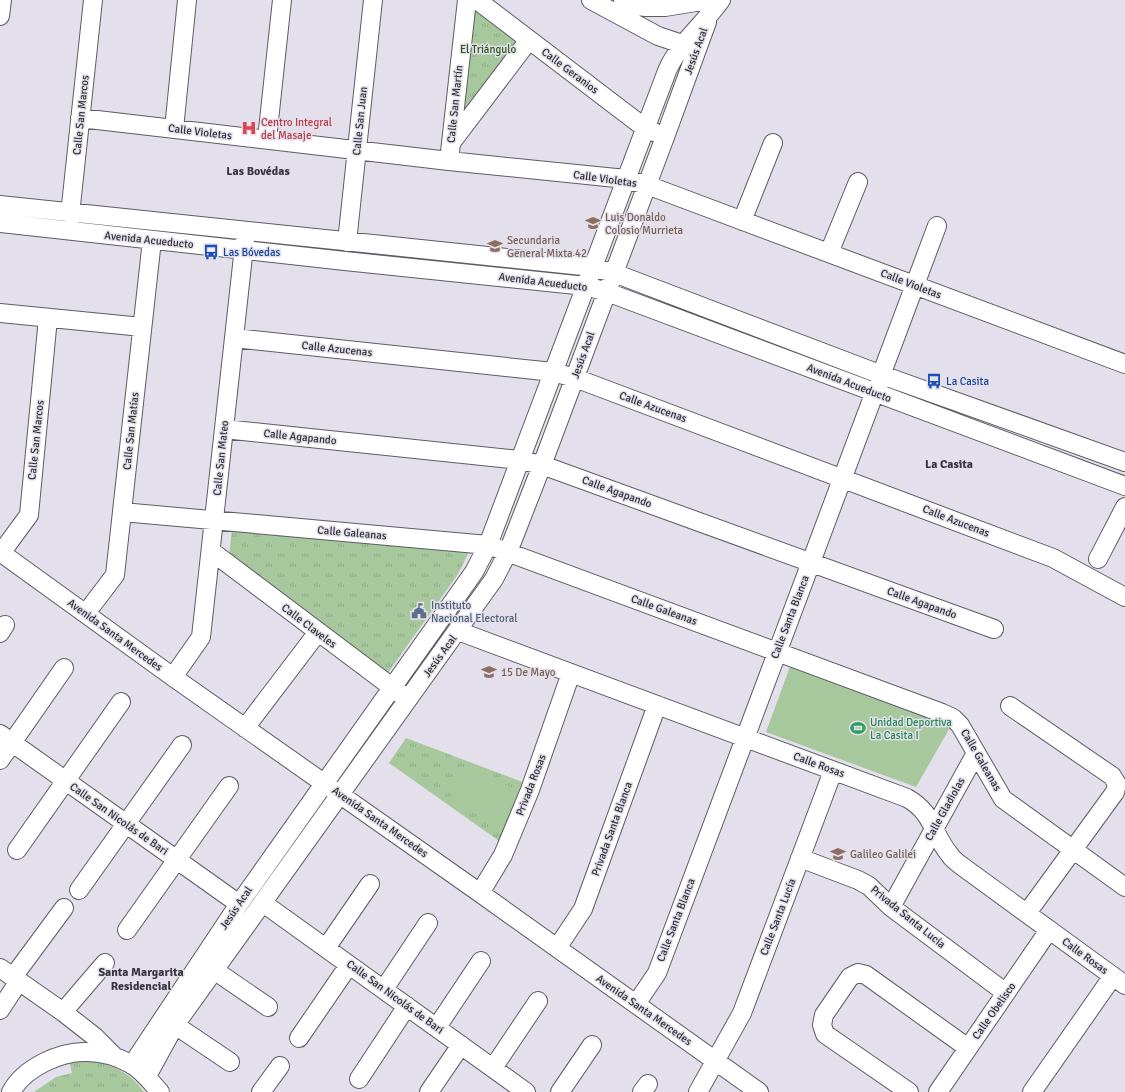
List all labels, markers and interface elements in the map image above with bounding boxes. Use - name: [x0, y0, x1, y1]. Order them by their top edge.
- street label: Jesús Acal: [681, 26, 711, 76]
- park label: El Triángulo: [460, 43, 516, 56]
- street label: Calle Geranios: [539, 45, 601, 97]
- street label: Calle San Martín: [444, 65, 466, 143]
- street label: Calle San Marcos: [70, 74, 92, 156]
- street label: Calle San Juan: [350, 86, 370, 156]
- place label: Centro Integral del Masaje: [261, 116, 332, 142]
- hospital icon: Centro Integral del Masaje: [240, 119, 258, 137]
- street label: Calle Violetas: [167, 122, 233, 142]
- district label: Las Bovédas: [226, 164, 290, 179]
- street label: Calle Violetas: [572, 168, 638, 190]
- place label: Luis Donaldo Colosio Murrieta: [605, 211, 684, 237]
- school or university icon: Luis Donaldo Colosio Murrieta: [584, 214, 602, 232]
- street label: Avenida Acueducto: [104, 229, 194, 251]
- place label: Secundaria General Mixta 42: [507, 234, 587, 260]
- school or university icon: Secundaria General Mixta 42: [486, 237, 504, 255]
- bus stop icon: Las Bóvedas: [202, 243, 220, 261]
- place label: Las Bóvedas: [223, 246, 280, 259]
- street label: Calle Violetas: [879, 266, 943, 302]
- street label: Avenida Acueducto: [498, 270, 588, 294]
- street label: Jesús Acal: [568, 330, 598, 380]
- street label: Calle Azucenas: [301, 339, 373, 359]
- street label: Avenida Acueducto: [805, 361, 893, 405]
- bus stop icon: La Casita: [925, 372, 943, 390]
- place label: La Casita: [946, 375, 989, 388]
- street label: Calle Azucenas: [617, 389, 689, 425]
- street label: Calle San Matías: [120, 391, 142, 470]
- street label: Calle San Marcos: [25, 399, 47, 481]
- street label: Calle San Mateo: [211, 419, 231, 496]
- street label: Calle Agapando: [263, 427, 337, 447]
- district label: La Casita: [925, 457, 973, 472]
- street label: Calle Agapando: [580, 473, 654, 511]
- street label: Calle Azucenas: [921, 502, 992, 540]
- street label: Calle Galeanas: [317, 523, 387, 543]
- street label: Calle Santa Blanca: [768, 573, 812, 660]
- street label: Calle Agapando: [885, 584, 959, 622]
- street label: Calle Galeanas: [629, 592, 699, 628]
- street label: Avenida Santa Mercedes: [65, 596, 165, 674]
- place label: Instituto Nacional Electoral: [431, 599, 518, 625]
- street label: Calle Claveles: [279, 601, 339, 651]
- public building icon: Instituto Nacional Electoral: [410, 602, 428, 620]
- street label: Jesús Acal: [420, 632, 460, 680]
- school or university icon: 15 De Mayo: [480, 663, 498, 681]
- place label: 15 De Mayo: [501, 666, 556, 679]
- place label: Unidad Deportiva La Casita I: [870, 716, 952, 742]
- sports icon: Unidad Deportiva La Casita I: [849, 719, 867, 737]
- street label: Calle Galeanas: [958, 727, 1004, 794]
- street label: Calle Rosas: [792, 750, 847, 780]
- street label: Privada Rosas: [513, 752, 549, 818]
- street label: Calle Gladiolas: [922, 775, 968, 843]
- street label: Calle San Nicolás de Bari: [67, 780, 171, 858]
- street label: Privada Santa Blanca: [589, 780, 635, 878]
- street label: Avenida Santa Mercedes: [329, 784, 431, 860]
- school or university icon: Galileo Galilei: [829, 845, 847, 863]
- place label: Galileo Galilei: [850, 848, 916, 861]
- street label: Calle Santa Blanca: [654, 876, 698, 963]
- street label: Calle Santa Lucía: [757, 876, 799, 957]
- street label: Privada Santa Lucía: [868, 883, 948, 951]
- street label: Jesús Acal: [217, 884, 255, 932]
- street label: Calle Rosas: [1059, 935, 1111, 977]
- street label: Calle San Nicolás de Bari: [344, 957, 446, 1037]
- district label: Santa Margarita Residencial: [98, 965, 184, 994]
- street label: Avenida Santa Mercedes: [593, 972, 695, 1048]
- street label: Calle Obelisco: [970, 980, 1019, 1042]

